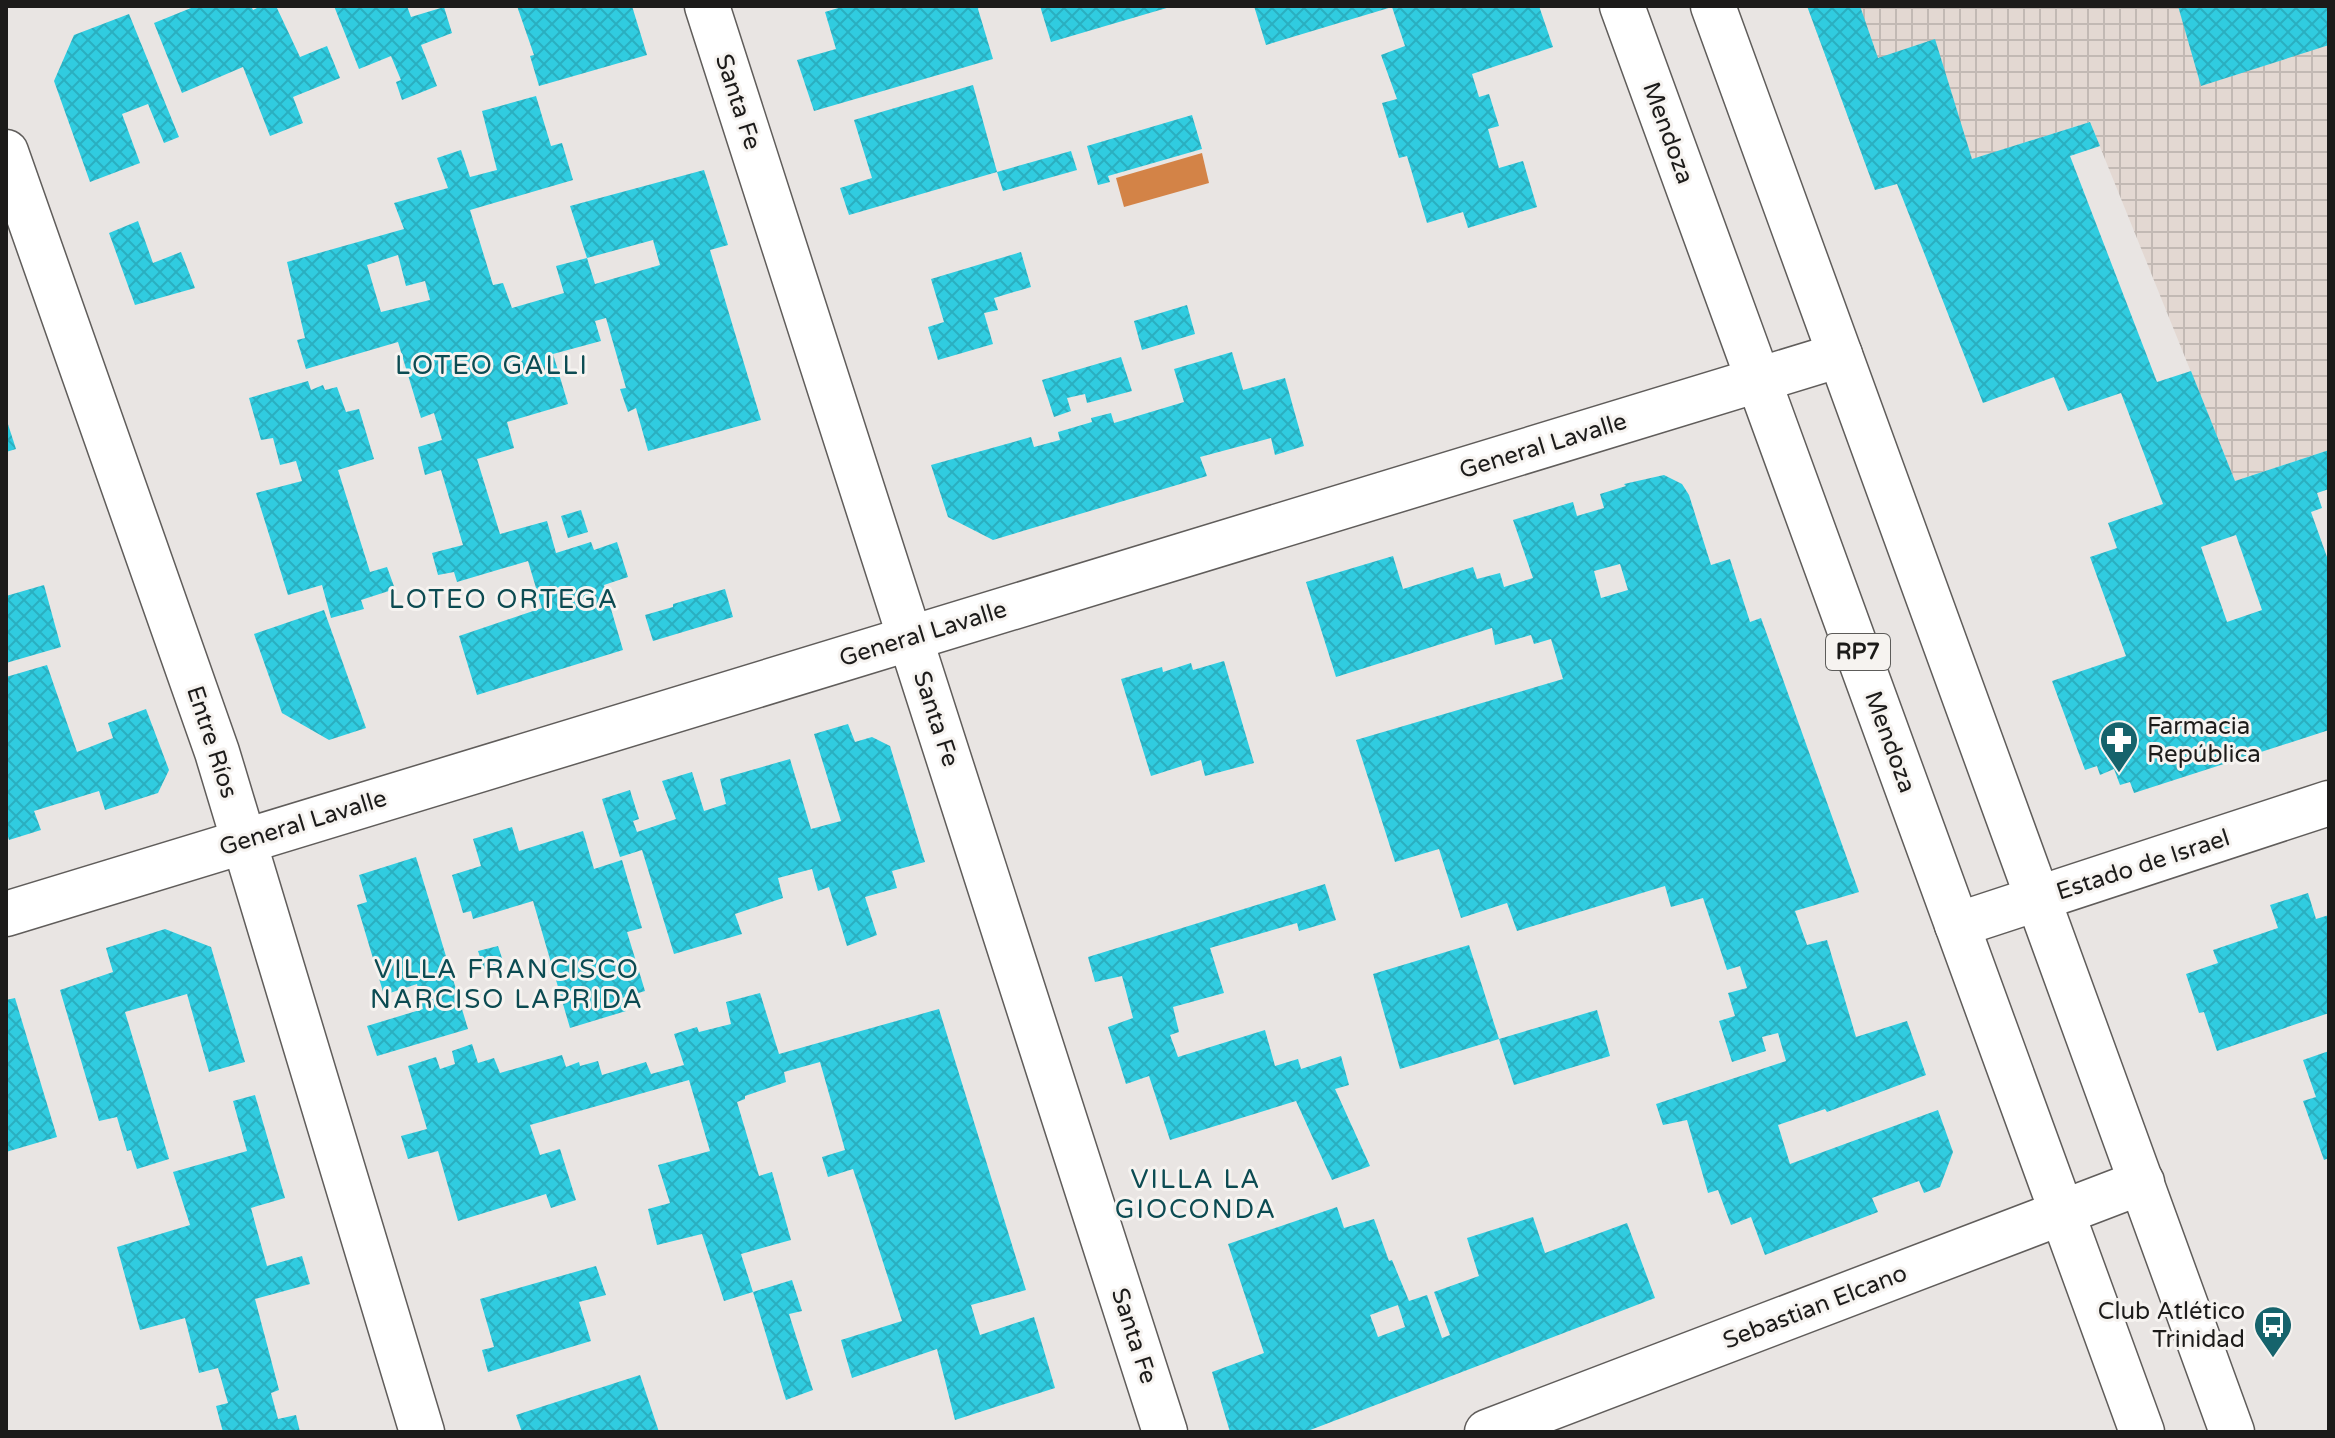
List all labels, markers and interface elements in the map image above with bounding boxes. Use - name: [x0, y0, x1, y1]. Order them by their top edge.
- street label: Santa Fe: [709, 51, 767, 153]
- street label: Mendoza: [1636, 78, 1700, 188]
- district label: LOTEO GALLI: [395, 350, 589, 381]
- street label: General Lavalle: [1456, 407, 1630, 485]
- district label: LOTEO ORTEGA: [389, 584, 619, 615]
- street label: General Lavalle: [836, 595, 1010, 673]
- road number: RP7: [1826, 634, 1890, 670]
- street label: Santa Fe: [907, 668, 965, 770]
- street label: Entre Ríos: [180, 682, 244, 802]
- street label: Mendoza: [1858, 687, 1922, 797]
- place label: Farmacia República: [2147, 712, 2261, 769]
- pharmacy icon: Farmacia República: [2098, 719, 2140, 774]
- street label: General Lavalle: [216, 784, 390, 862]
- street label: Estado de Israel: [2053, 823, 2233, 907]
- district label: VILLA FRANCISCO NARCISO LAPRIDA: [370, 954, 644, 1015]
- district label: VILLA LA GIOCONDA: [1115, 1164, 1277, 1225]
- street label: Sebastian Elcano: [1719, 1259, 1911, 1355]
- street label: Santa Fe: [1105, 1285, 1163, 1387]
- place label: Club Atlético Trinidad: [2098, 1297, 2245, 1354]
- bus stop icon: Club Atlético Trinidad: [2252, 1304, 2294, 1359]

